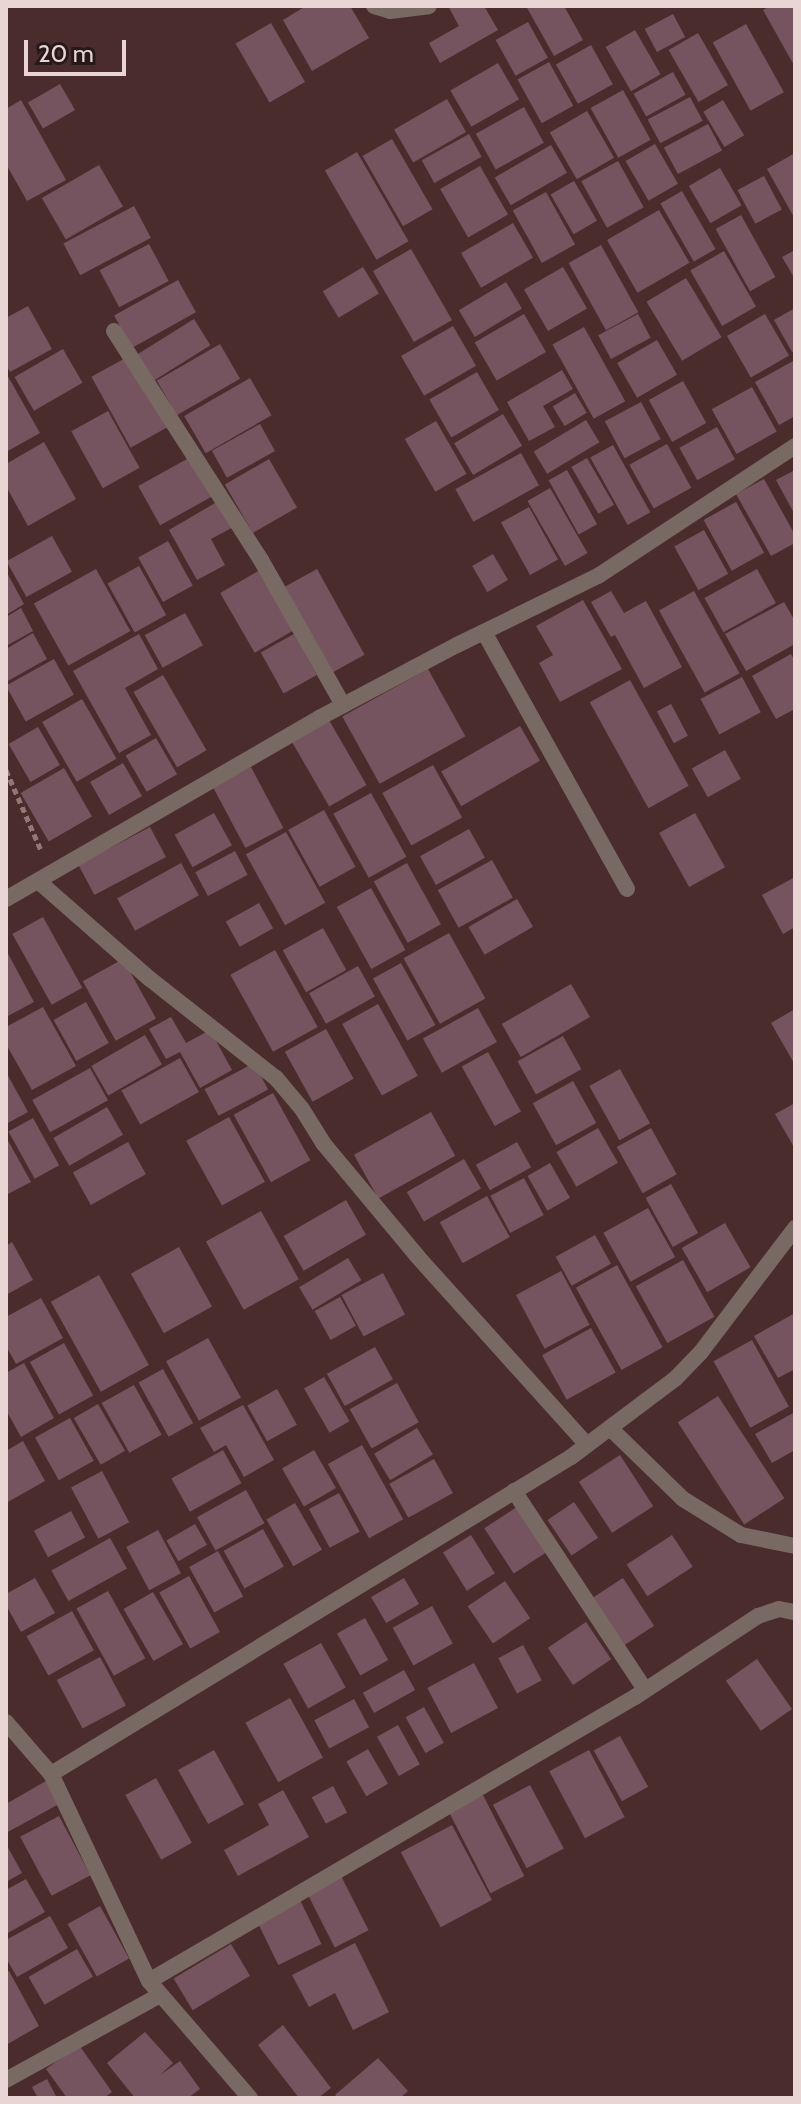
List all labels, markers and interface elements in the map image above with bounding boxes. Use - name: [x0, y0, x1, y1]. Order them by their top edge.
- scale bar: [28, 24, 130, 74]
- text: 20 m: [38, 39, 94, 68]

